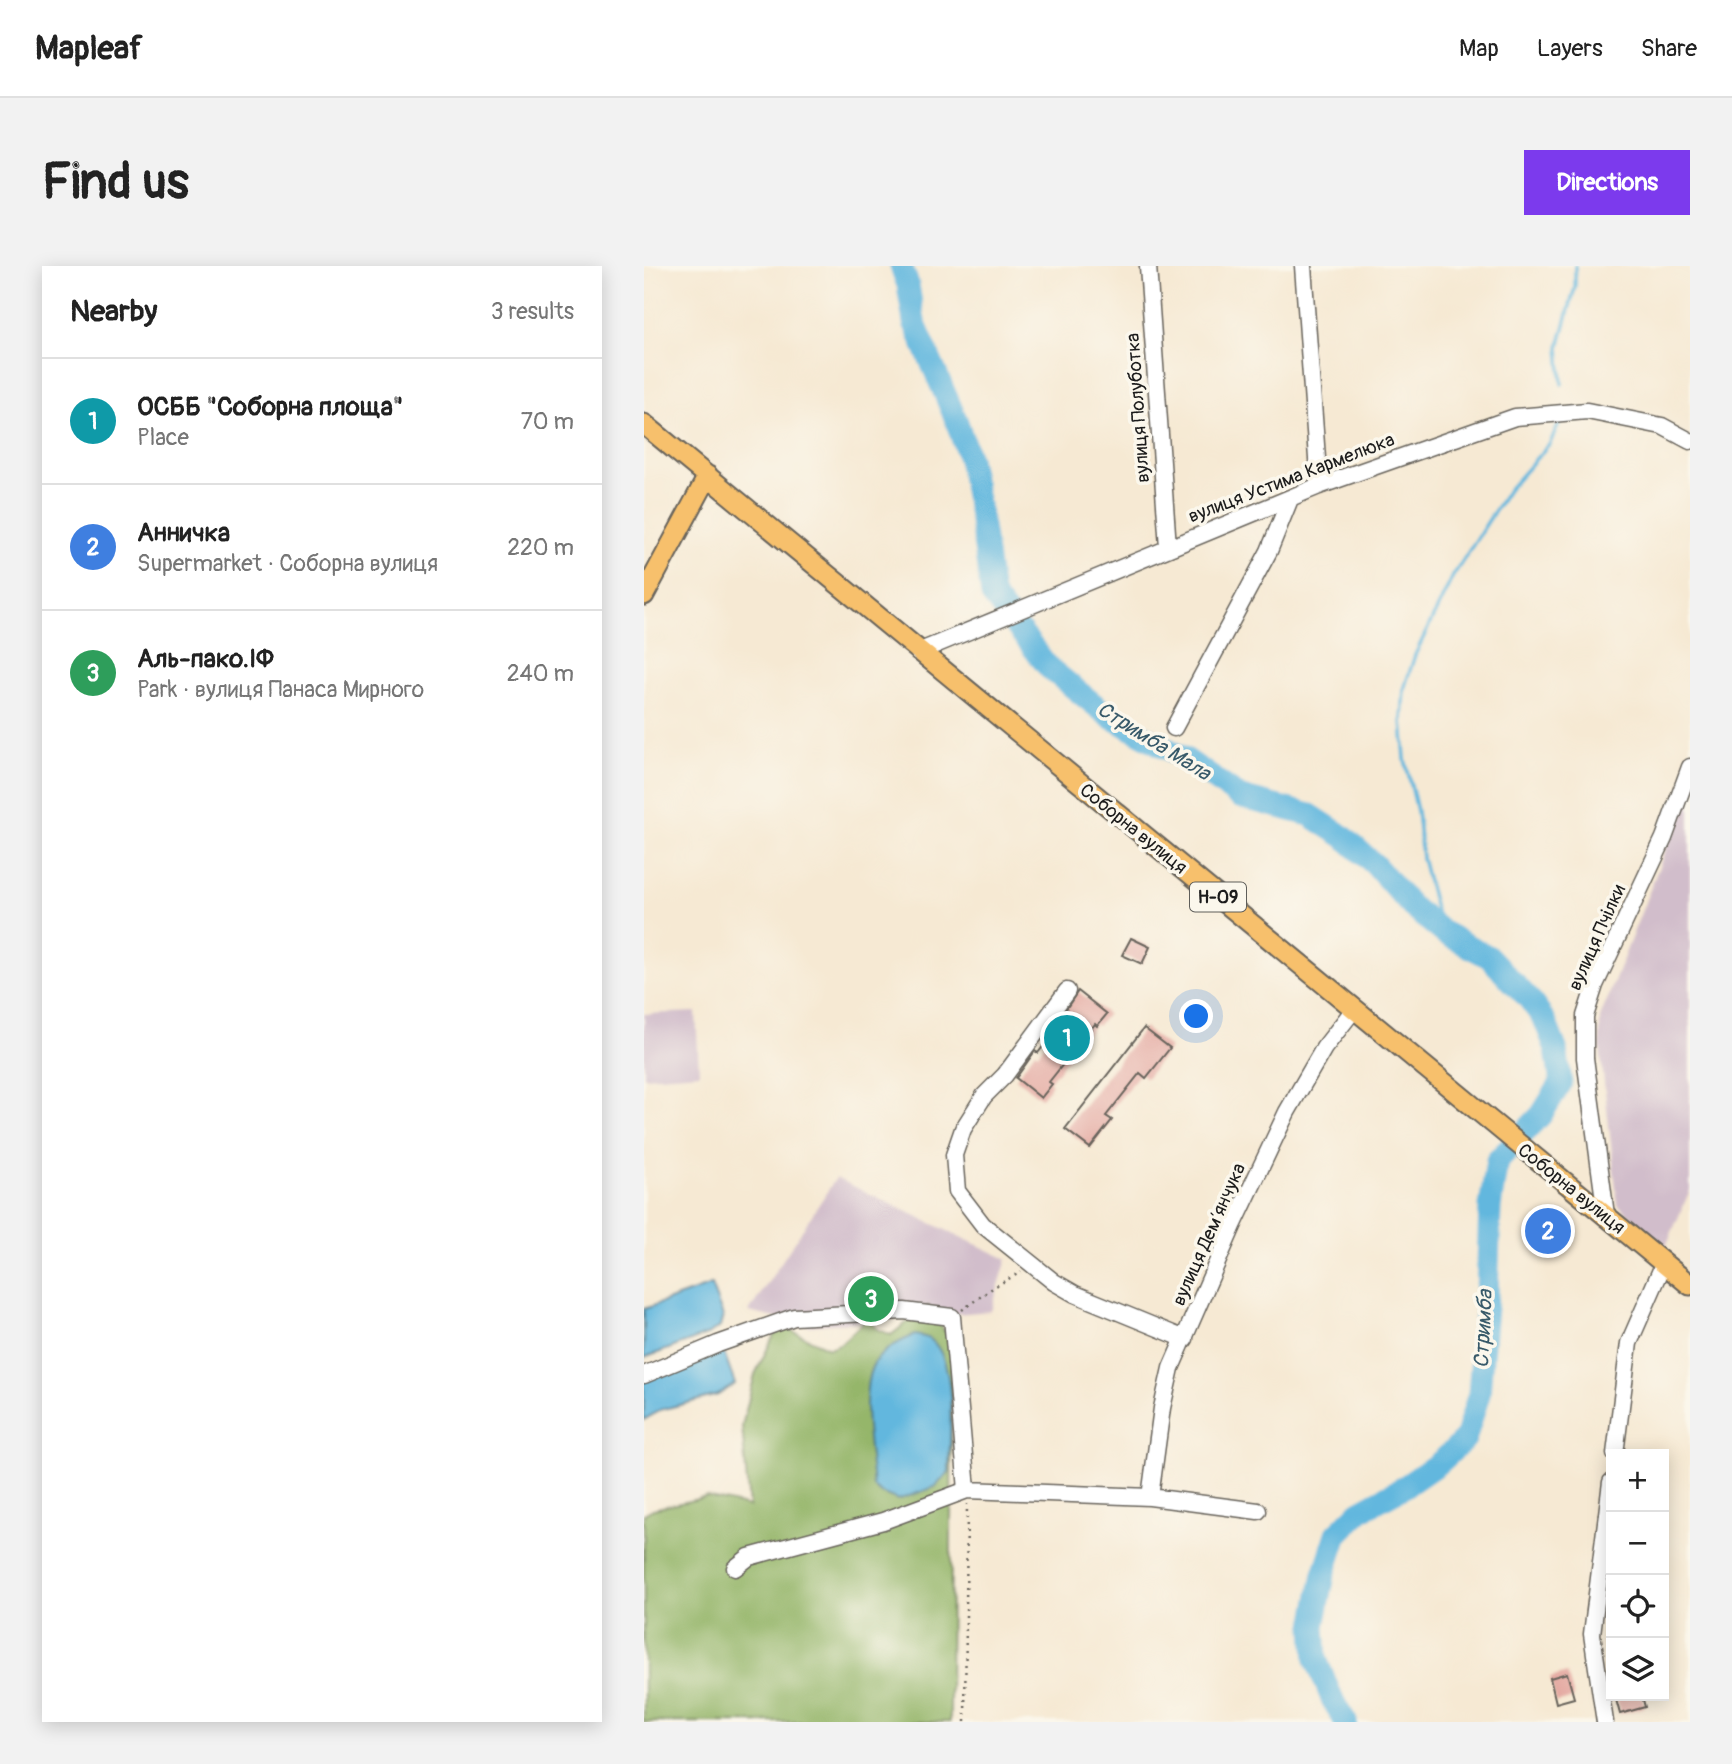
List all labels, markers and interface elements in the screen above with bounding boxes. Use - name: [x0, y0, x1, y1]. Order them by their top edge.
- text: Mapleaf: [35, 28, 143, 69]
- text: Map: [1459, 34, 1499, 63]
- text: Layers: [1537, 34, 1603, 63]
- text: Share: [1641, 34, 1697, 63]
- button: Directions: [1524, 150, 1690, 215]
- text: Find us: [42, 152, 189, 213]
- text: Nearby: [70, 293, 157, 330]
- text: 3 results: [491, 297, 574, 326]
- street label: вулиця Полуботка: [1121, 332, 1155, 484]
- text: ОСББ "Соборна площа": [137, 391, 403, 423]
- text: 1: [89, 407, 98, 436]
- text: 70 m: [521, 407, 574, 436]
- text: Place: [137, 423, 189, 452]
- street label: вулиця Устима Кармелюка: [1185, 427, 1398, 528]
- text: Анничка: [137, 517, 230, 549]
- text: 2: [87, 533, 99, 562]
- text: 220 m: [507, 533, 574, 562]
- text: Supermarket · Соборна вулиця: [137, 549, 438, 578]
- text: Аль-пако.ІФ: [137, 643, 274, 675]
- text: 3: [87, 659, 99, 688]
- text: 240 m: [507, 659, 574, 688]
- text: Park · вулиця Панаса Мирного: [137, 675, 424, 704]
- water label: Стримба Мала: [1092, 696, 1216, 788]
- street label: Соборна вулиця: [1075, 778, 1192, 879]
- street label: вулиця Пчілки: [1563, 880, 1631, 994]
- road number: Н-09: [1190, 882, 1246, 912]
- your location: [1179, 999, 1213, 1033]
- pin: 1: [1044, 1012, 1090, 1064]
- street label: Соборна вулиця: [1513, 1138, 1630, 1239]
- street label: вулиця Демʼянчука: [1167, 1159, 1251, 1309]
- pin: 2: [1525, 1205, 1571, 1257]
- pin: 3: [848, 1273, 894, 1325]
- water label: Стримба: [1468, 1288, 1499, 1369]
- map controls: [1606, 1449, 1669, 1701]
- button: +: [1606, 1449, 1669, 1512]
- button: −: [1606, 1512, 1669, 1575]
- button: locate: [1606, 1575, 1669, 1638]
- button: layers: [1606, 1638, 1669, 1701]

